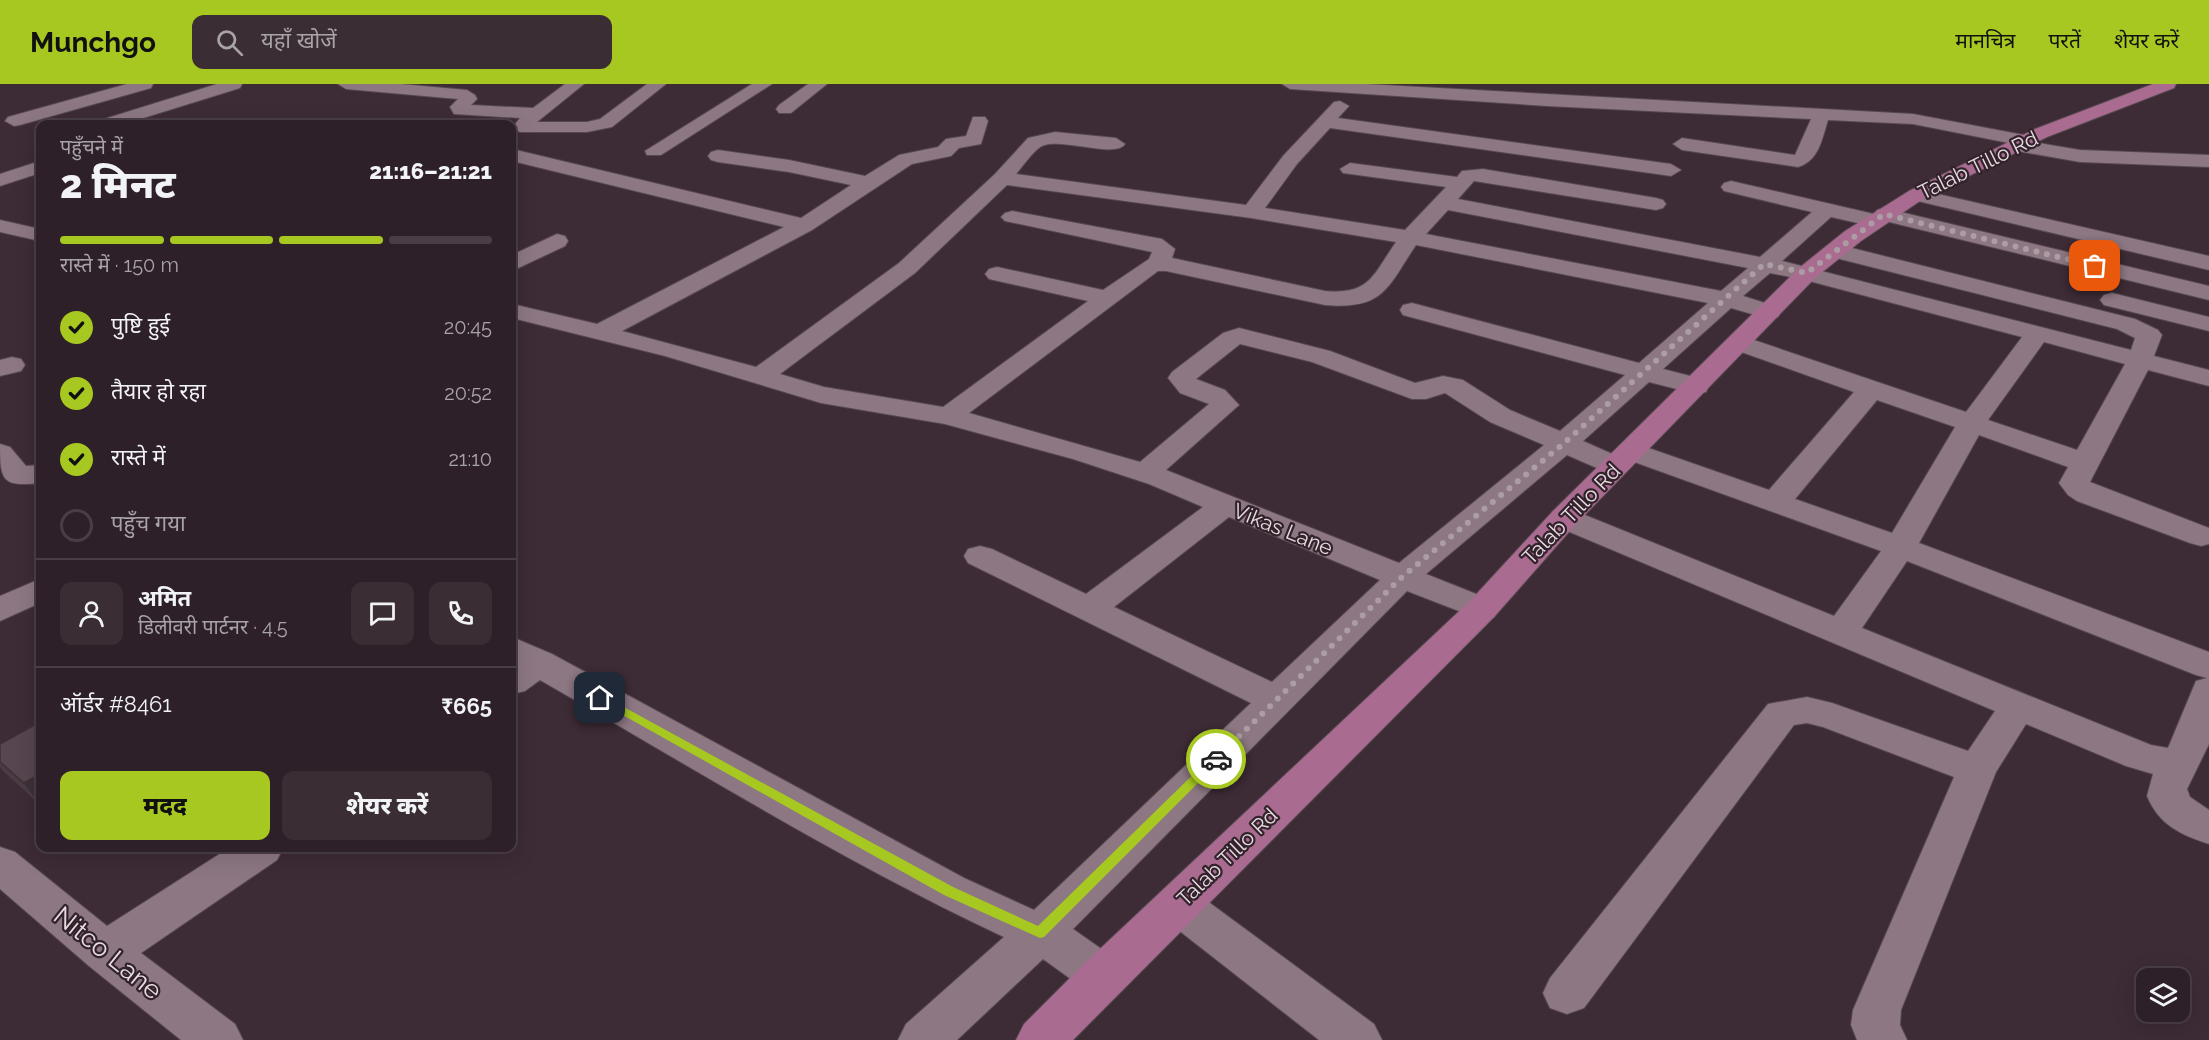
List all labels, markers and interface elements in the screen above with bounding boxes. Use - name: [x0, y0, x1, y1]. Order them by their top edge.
- search box: [192, 15, 612, 69]
- text: Munchgo: [30, 26, 156, 59]
- icon: search: [213, 26, 246, 59]
- text: यहाँ खोजें: [261, 27, 337, 53]
- text: मानचित्र: [1955, 28, 2015, 53]
- text: परतें: [2048, 28, 2081, 53]
- text: शेयर करें: [2114, 28, 2179, 53]
- street label: Talab Tillo Rd: [1914, 125, 2042, 205]
- text: पहुँचने में: [60, 135, 123, 159]
- text: 21:16–21:21: [369, 158, 492, 184]
- text: 2 मिनट: [60, 161, 176, 207]
- pin: [2069, 240, 2120, 291]
- icon: bag: [2078, 249, 2111, 282]
- text: रास्ते में · 150 m: [60, 253, 179, 277]
- icon: check: [60, 311, 93, 344]
- text: पुष्टि हुई: [111, 312, 170, 338]
- text: 20:45: [444, 315, 492, 339]
- icon: check: [60, 377, 93, 410]
- text: तैयार हो रहा: [111, 378, 206, 404]
- text: 20:52: [444, 381, 492, 405]
- icon: check: [60, 443, 93, 476]
- text: रास्ते में: [111, 444, 166, 470]
- text: 21:10: [448, 447, 492, 471]
- street label: Talab Tillo Rd: [1517, 459, 1625, 569]
- street label: Vikas Lane: [1230, 498, 1336, 560]
- text: पहुँच गया: [111, 510, 186, 536]
- button: person: [60, 582, 123, 645]
- button: chat: [351, 582, 414, 645]
- button: phone: [429, 582, 492, 645]
- text: अमित: [138, 585, 191, 611]
- text: डिलीवरी पार्टनर · 4.5: [138, 615, 288, 639]
- pin: [574, 672, 625, 723]
- icon: home: [583, 681, 616, 714]
- text: ऑर्डर #8461: [60, 691, 172, 717]
- text: ₹665: [441, 693, 492, 719]
- courier: [1186, 729, 1246, 789]
- icon: car: [1200, 743, 1233, 776]
- button: मदद: [60, 771, 270, 840]
- button: शेयर करें: [282, 771, 492, 840]
- street label: Talab Tillo Rd: [1172, 803, 1282, 911]
- street label: Nitco Lane: [48, 900, 168, 1006]
- map controls: [2136, 968, 2190, 1022]
- button: layers: [2136, 968, 2190, 1022]

